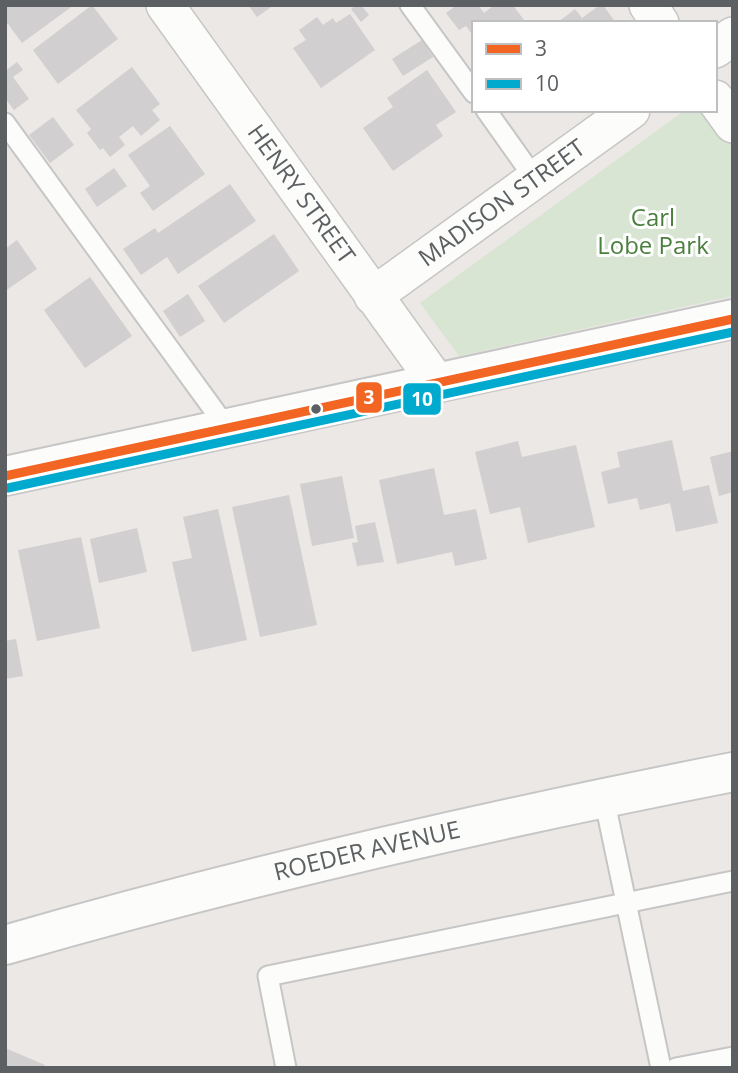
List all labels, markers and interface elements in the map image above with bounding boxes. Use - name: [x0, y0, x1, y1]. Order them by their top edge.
- legend: [472, 21, 717, 112]
- text: 3: [535, 34, 547, 62]
- text: 10: [535, 69, 559, 97]
- street label: HENRY STREET: [241, 117, 364, 270]
- street label: MADISON STREET: [411, 130, 591, 273]
- park label: Carl Lobe Park: [597, 200, 709, 261]
- line badge: 3: [355, 381, 383, 414]
- line badge: 10: [402, 382, 442, 416]
- text: 3: [364, 384, 375, 410]
- text: 10: [411, 386, 433, 412]
- unlabelled marker: [309, 402, 323, 416]
- street label: ROEDER AVENUE: [270, 812, 463, 888]

